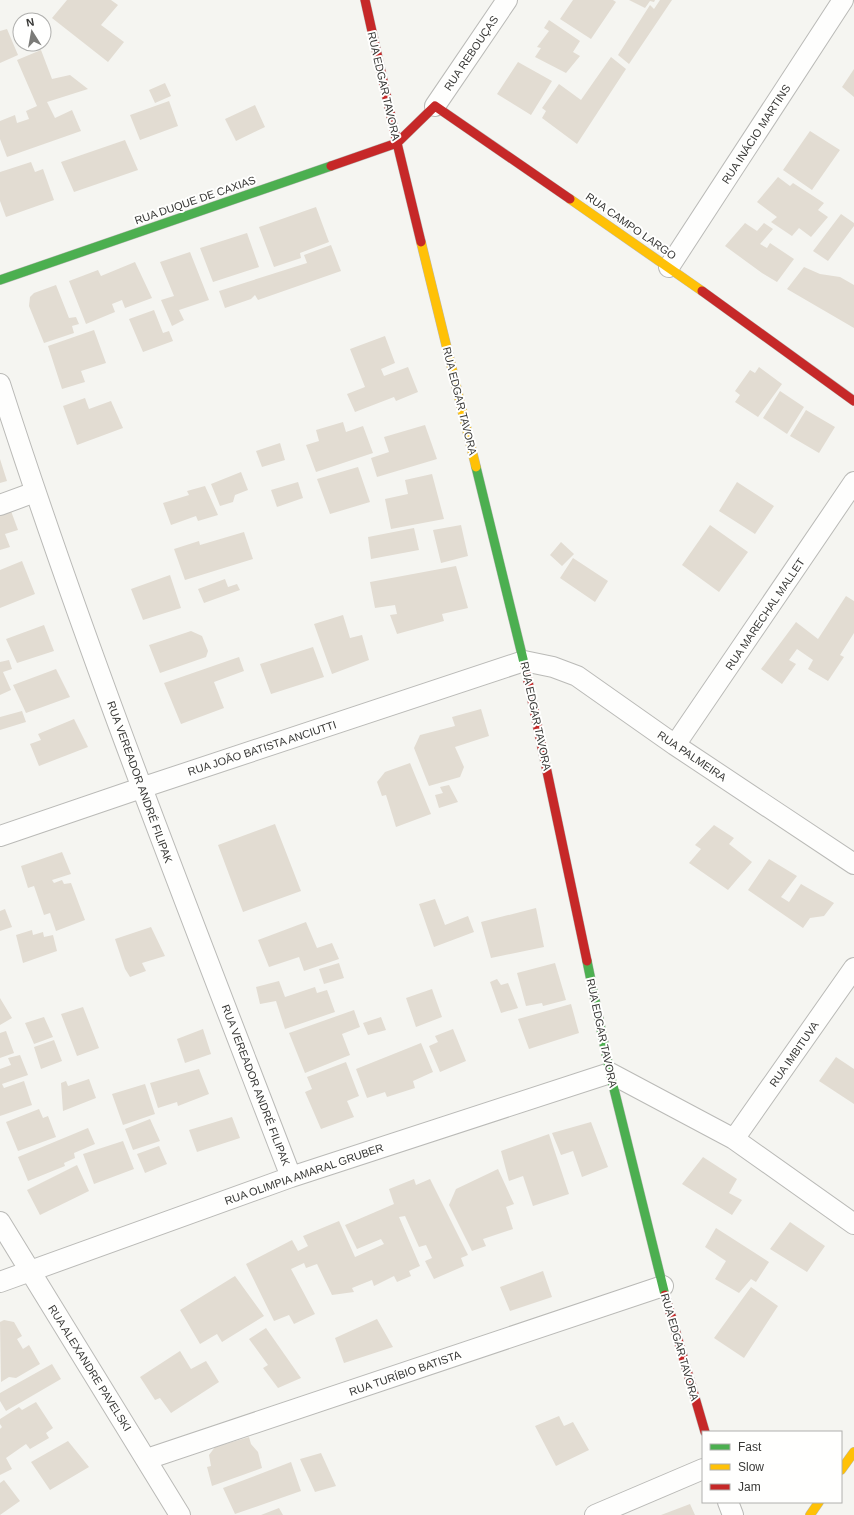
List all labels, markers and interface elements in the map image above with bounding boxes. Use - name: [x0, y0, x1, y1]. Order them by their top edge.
- north arrow: [12, 12, 52, 52]
- street label: RUA REBOUÇAS: [442, 13, 500, 93]
- text: N: [25, 16, 35, 29]
- street label: RUA EDGAR TAVORA: [366, 30, 403, 142]
- street label: RUA INÁCIO MARTINS: [719, 82, 793, 186]
- street label: RUA DUQUE DE CAXIAS: [133, 174, 257, 226]
- street label: RUA CAMPO LARGO: [583, 190, 679, 262]
- street label: RUA EDGAR TAVORA: [441, 346, 479, 457]
- street label: RUA MARECHAL MALLET: [723, 556, 807, 672]
- street label: RUA EDGAR TAVORA: [519, 660, 554, 772]
- street label: RUA VEREADOR ANDRÉ FILIPAK: [105, 699, 175, 865]
- street label: RUA JOÃO BATISTA ANCIUTTI: [186, 718, 338, 778]
- street label: RUA PALMEIRA: [655, 729, 729, 784]
- street label: RUA EDGAR TAVORA: [585, 977, 620, 1089]
- street label: RUA VEREADOR ANDRÉ FILIPAK: [220, 1003, 293, 1168]
- street label: RUA IMBITUVA: [767, 1019, 821, 1089]
- street label: RUA OLIMPIA AMARAL GRUBER: [223, 1141, 385, 1207]
- street label: RUA EDGAR TAVORA: [659, 1292, 701, 1403]
- street label: RUA ALEXANDRE PAVELSKI: [46, 1303, 134, 1433]
- street label: RUA TURÍBIO BATISTA: [348, 1348, 463, 1398]
- legend: [702, 1431, 842, 1503]
- text: Fast: [738, 1440, 762, 1454]
- text: Slow: [738, 1460, 764, 1474]
- text: Jam: [738, 1480, 761, 1494]

